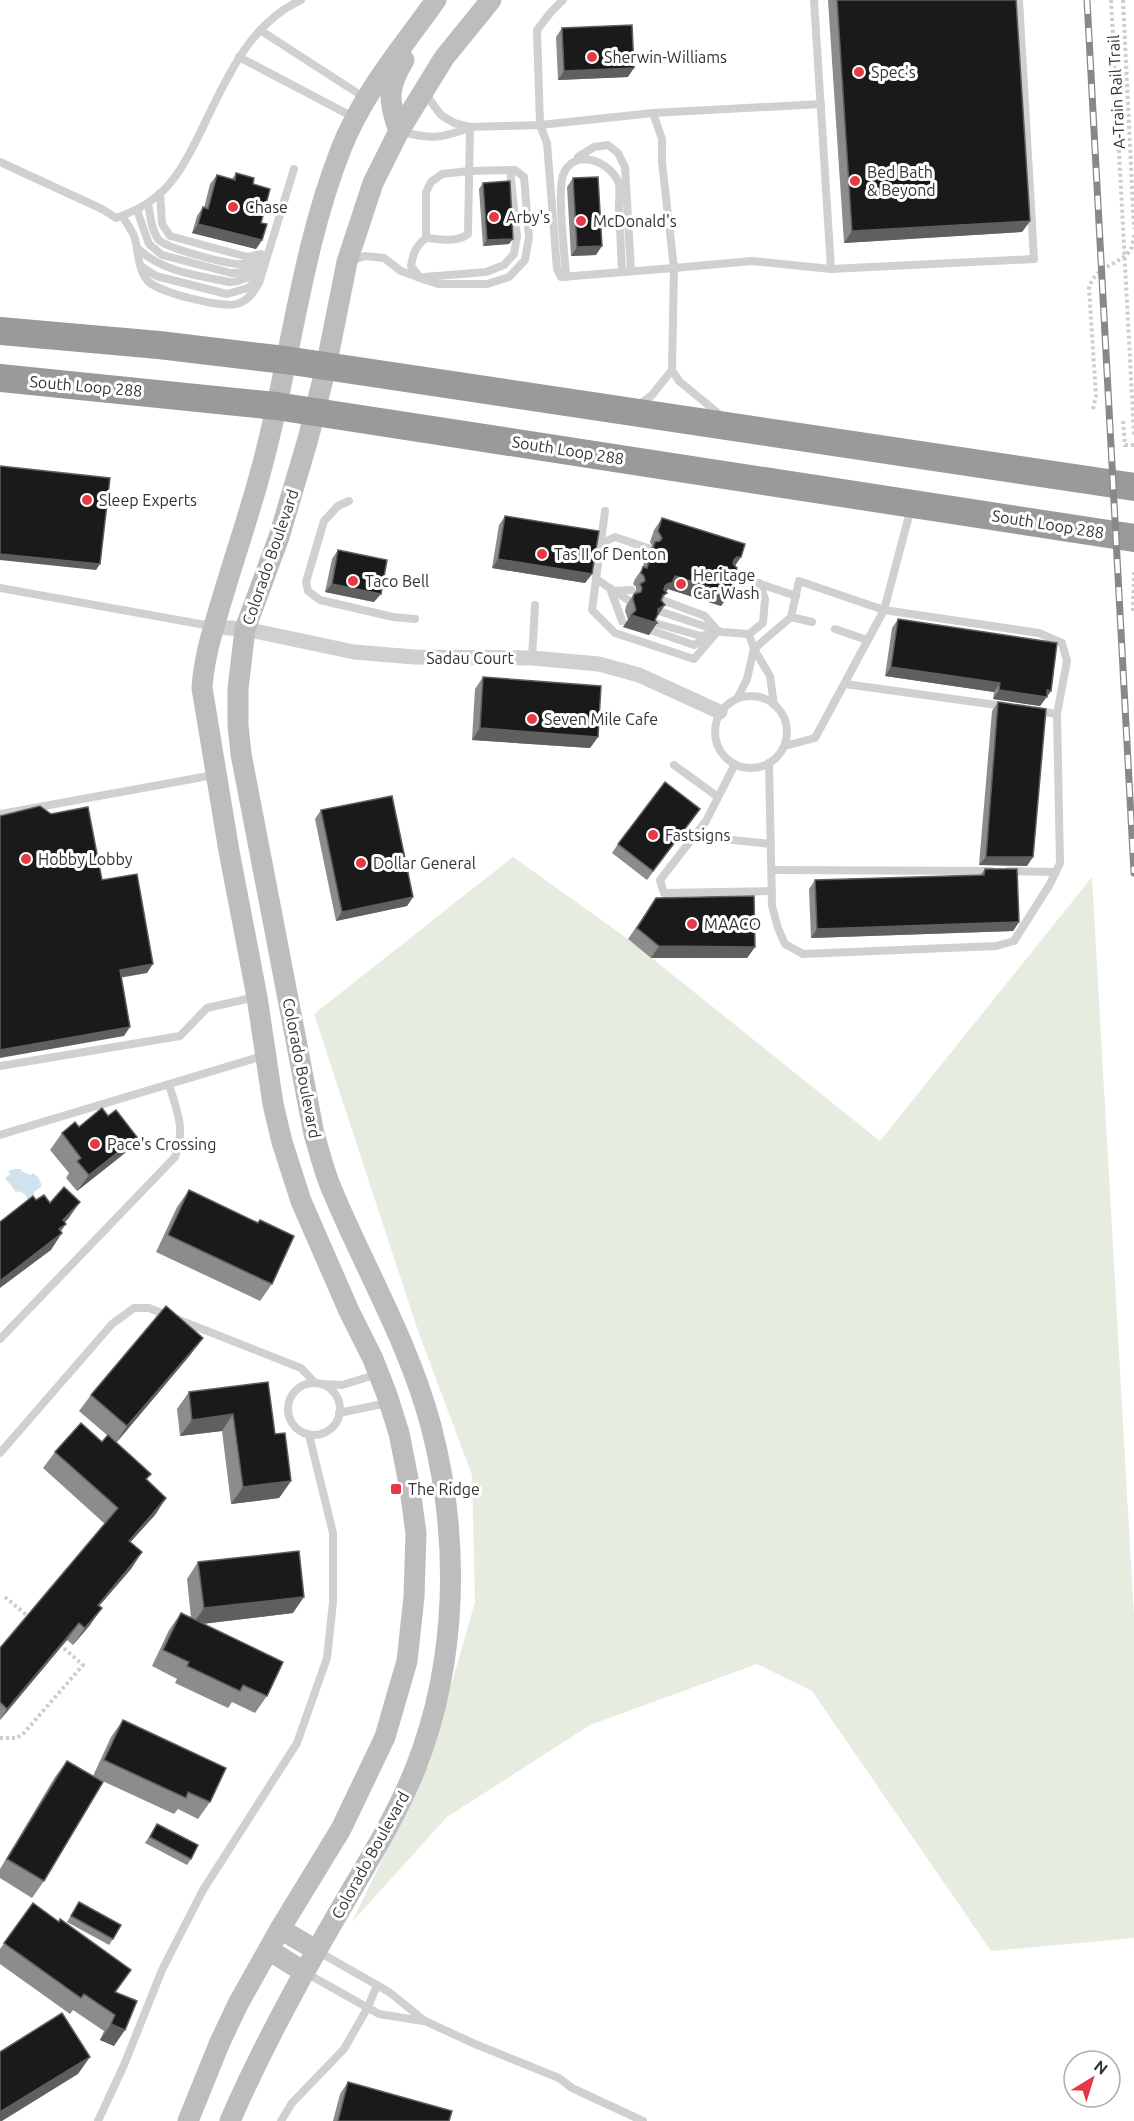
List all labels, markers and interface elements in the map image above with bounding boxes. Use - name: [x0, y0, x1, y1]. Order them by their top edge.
- street label: A-Train Rail Trail: [1104, 34, 1128, 150]
- place label: Sherwin-Williams: [604, 48, 727, 66]
- marker: Sherwin-Williams: [585, 50, 599, 64]
- place label: Spec's: [871, 63, 916, 81]
- marker: Spec's: [852, 65, 866, 79]
- place label: Bed Bath & Beyond: [867, 163, 936, 199]
- marker: Bed Bath & Beyond: [848, 174, 862, 188]
- place label: Chase: [245, 198, 288, 216]
- marker: Chase: [226, 200, 240, 214]
- place label: Arby's: [506, 208, 550, 226]
- marker: Arby's: [487, 210, 501, 224]
- place label: McDonald's: [593, 212, 677, 230]
- marker: McDonald's: [574, 214, 588, 228]
- street label: South Loop 288: [29, 372, 143, 400]
- street label: South Loop 288: [511, 432, 625, 468]
- street label: Colorado Boulevard: [238, 487, 302, 627]
- place label: Sleep Experts: [99, 491, 197, 509]
- marker: Sleep Experts: [80, 493, 94, 507]
- street label: South Loop 288: [991, 506, 1105, 542]
- place label: Tas II of Denton: [554, 545, 666, 563]
- marker: Tas II of Denton: [535, 547, 549, 561]
- place label: Heritage Car Wash: [693, 566, 760, 602]
- place label: Taco Bell: [365, 572, 429, 590]
- marker: Taco Bell: [346, 574, 360, 588]
- marker: Heritage Car Wash: [674, 577, 688, 591]
- street label: Sadau Court: [426, 649, 515, 667]
- place label: Seven Mile Cafe: [544, 710, 658, 728]
- marker: Seven Mile Cafe: [525, 712, 539, 726]
- place label: Fastsigns: [665, 826, 730, 844]
- marker: Fastsigns: [646, 828, 660, 842]
- place label: Hobby Lobby: [38, 850, 133, 868]
- marker: Hobby Lobby: [19, 852, 33, 866]
- place label: Dollar General: [373, 854, 476, 872]
- marker: Dollar General: [354, 856, 368, 870]
- place label: MAACO: [704, 915, 761, 933]
- marker: MAACO: [685, 917, 699, 931]
- street label: Colorado Boulevard: [280, 996, 324, 1140]
- place label: Pace's Crossing: [107, 1135, 216, 1153]
- marker: Pace's Crossing: [88, 1137, 102, 1151]
- place label: The Ridge: [408, 1480, 480, 1498]
- marker: The Ridge: [389, 1482, 403, 1496]
- street label: Colorado Boulevard: [328, 1788, 412, 1922]
- north arrow: [1062, 2049, 1122, 2109]
- text: N: [1091, 2056, 1111, 2078]

